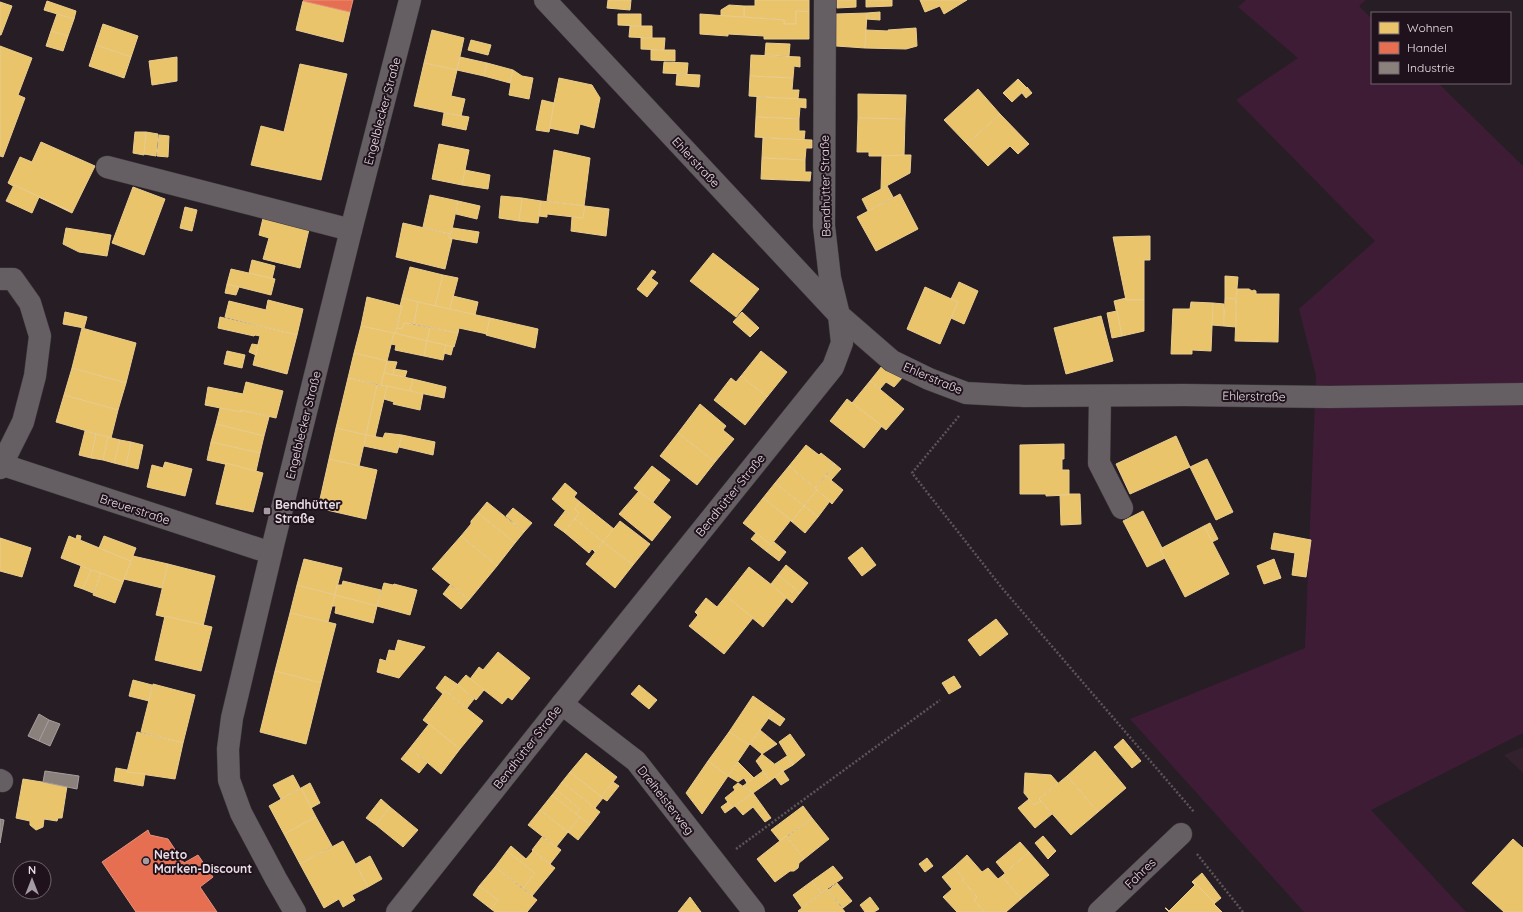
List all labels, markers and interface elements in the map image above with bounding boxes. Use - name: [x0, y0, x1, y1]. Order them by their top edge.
- legend: [1371, 12, 1511, 84]
- text: Wohnen: [1407, 20, 1453, 35]
- text: Handel: [1407, 40, 1447, 55]
- street label: Engelblecker Straße: [360, 55, 404, 167]
- text: Industrie: [1407, 60, 1455, 75]
- street label: Ehlerstraße: [669, 134, 723, 190]
- street label: Bendhütter Straße: [817, 135, 833, 237]
- street label: Ehlerstraße: [901, 359, 965, 397]
- street label: Engelblecker Straße: [282, 369, 324, 481]
- street label: Ehlerstraße: [1222, 388, 1286, 404]
- street label: Bendhütter Straße: [692, 451, 768, 539]
- street label: Breuerstraße: [98, 491, 172, 527]
- place label: Bendhütter Straße: [275, 497, 341, 526]
- marker: Bendhütter Straße: [262, 506, 272, 516]
- street label: Bendhütter Straße: [490, 702, 564, 792]
- street label: Dreiheisterweg: [634, 763, 698, 837]
- place label: Netto Marken-Discount: [154, 847, 252, 876]
- street label: Fahres: [1121, 854, 1159, 891]
- marker: Netto Marken-Discount: [141, 856, 151, 866]
- north arrow: [12, 860, 52, 900]
- text: N: [28, 863, 36, 877]

